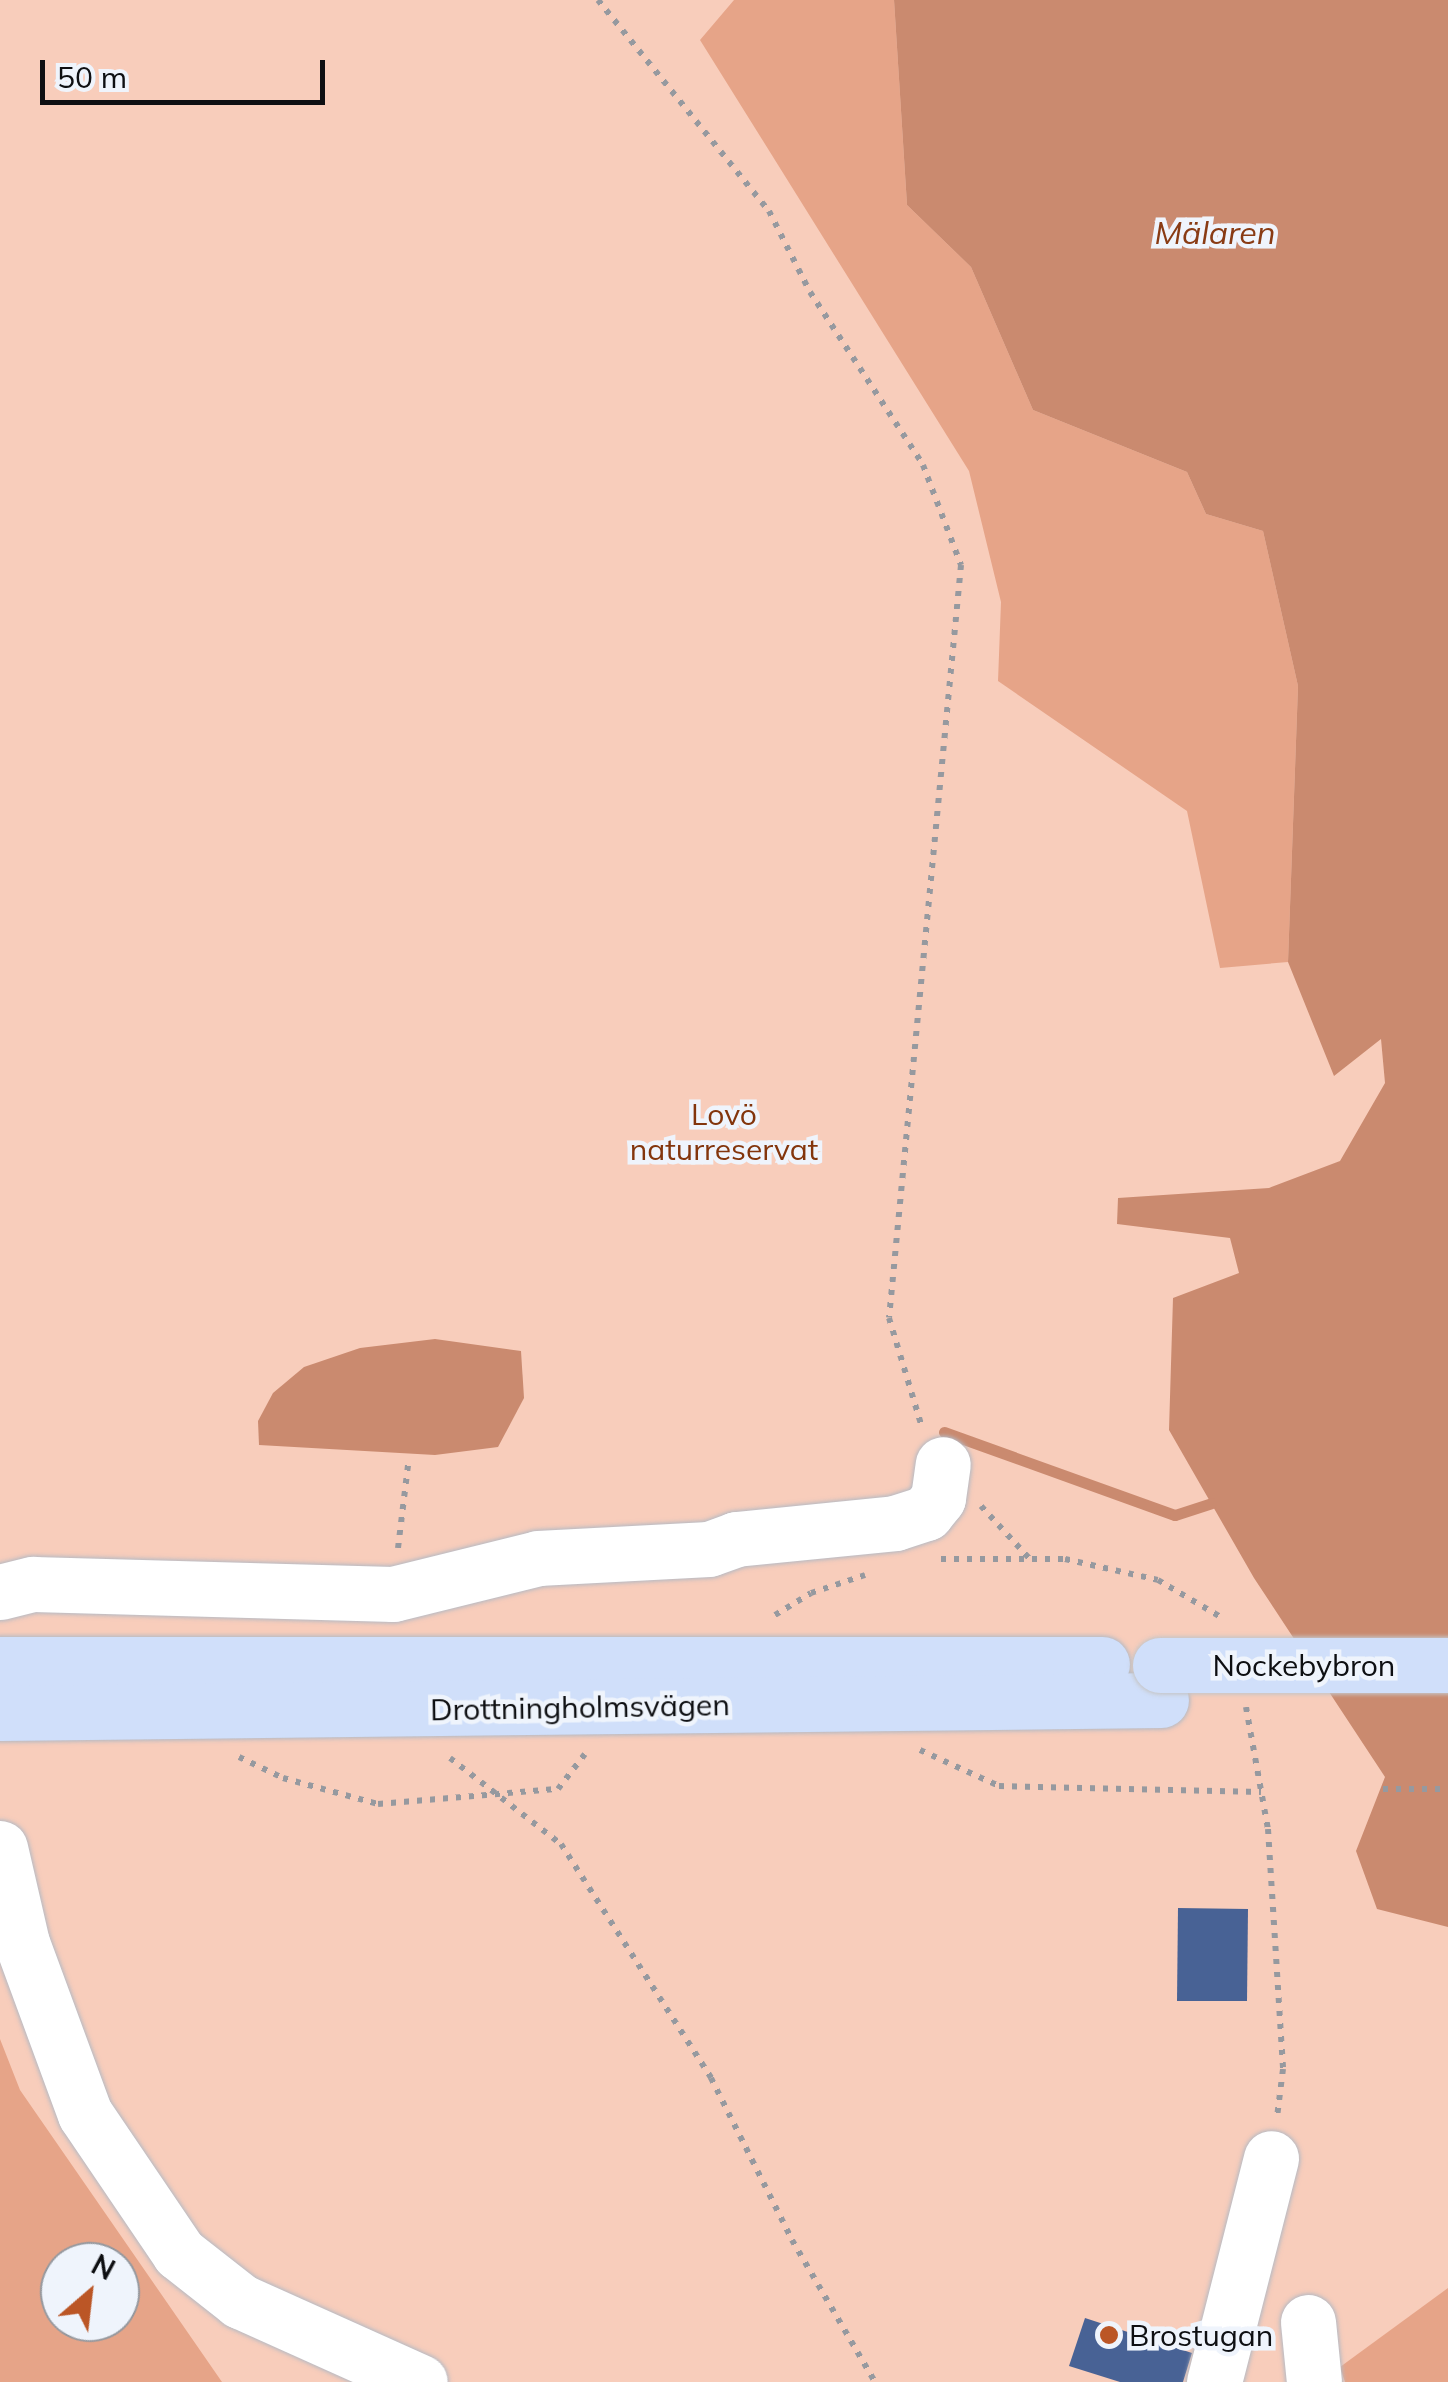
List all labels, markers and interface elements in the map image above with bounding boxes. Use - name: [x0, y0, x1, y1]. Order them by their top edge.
- scale bar: [45, 40, 330, 102]
- text: 50 m: [57, 58, 127, 96]
- water label: Mälaren: [1154, 213, 1276, 251]
- park label: Lovö naturreservat: [630, 1096, 818, 1166]
- street label: Nockebybron: [1213, 1647, 1395, 1683]
- street label: Drottningholmsvägen: [430, 1686, 730, 1728]
- north arrow: [40, 2242, 140, 2342]
- text: N: [86, 2246, 121, 2287]
- place label: Brostugan: [1129, 2317, 1273, 2353]
- marker: Brostugan: [1098, 2324, 1120, 2346]

